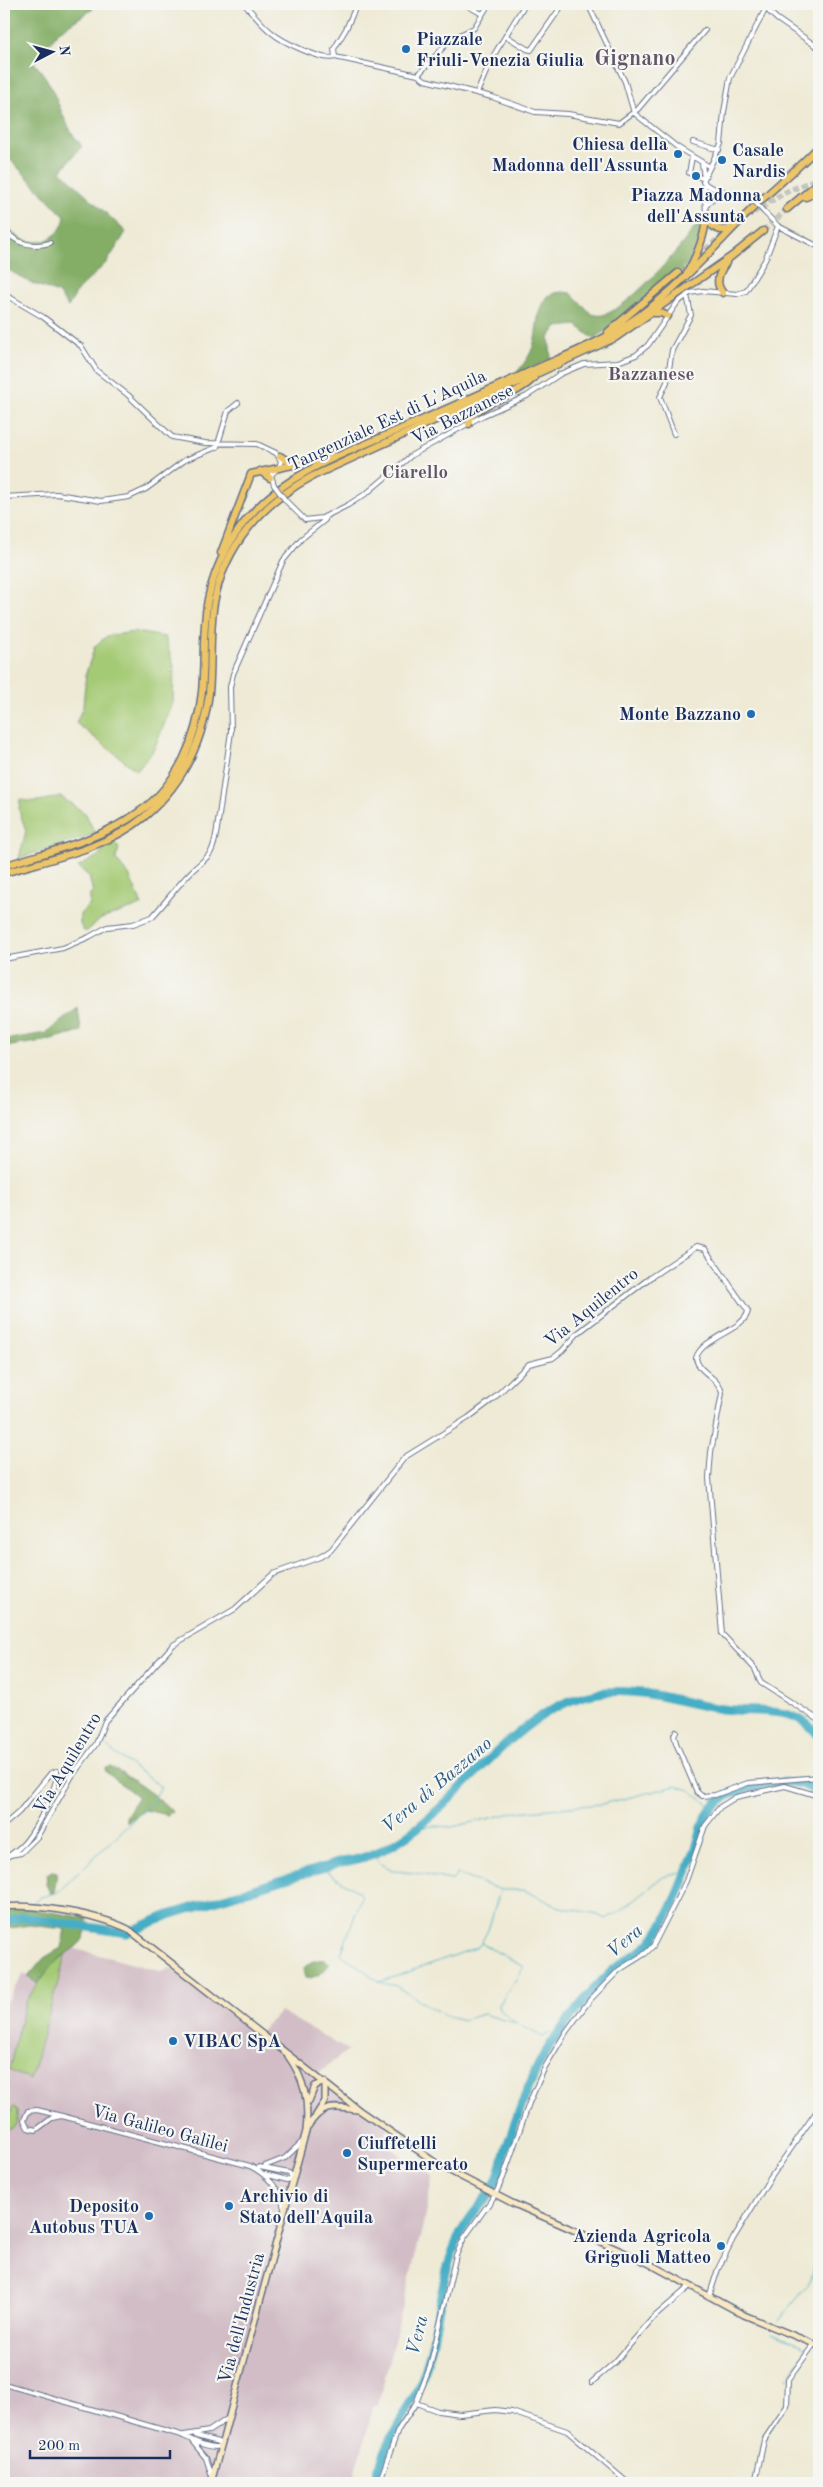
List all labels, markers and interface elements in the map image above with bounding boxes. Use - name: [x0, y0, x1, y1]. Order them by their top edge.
- north arrow: [28, 28, 78, 78]
- place label: Piazzale Friuli-Venezia Giulia: [416, 31, 584, 70]
- marker: Piazzale Friuli-Venezia Giulia: [400, 43, 412, 55]
- text: N: [56, 45, 71, 57]
- district label: Gignano: [594, 48, 676, 70]
- place label: Chiesa della Madonna dell'Assunta: [492, 136, 668, 175]
- place label: Casale Nardis: [732, 142, 786, 181]
- marker: Chiesa della Madonna dell'Assunta: [672, 148, 684, 160]
- marker: Casale Nardis: [716, 154, 728, 166]
- marker: Piazza Madonna dell'Assunta: [690, 170, 702, 182]
- place label: Piazza Madonna dell'Assunta: [631, 187, 761, 226]
- district label: Bazzanese: [608, 366, 694, 385]
- street label: Tangenziale Est di L'Aquila: [286, 367, 489, 475]
- street label: Via Bazzanese: [408, 381, 516, 448]
- district label: Ciarello: [382, 464, 448, 483]
- place label: Monte Bazzano: [619, 706, 741, 724]
- marker: Monte Bazzano: [745, 708, 757, 720]
- street label: Via Aquilentro: [541, 1265, 642, 1351]
- street label: Via Aquilentro: [31, 1710, 105, 1817]
- water label: Vera di Bazzano: [379, 1734, 496, 1837]
- water label: Vera: [604, 1921, 647, 1962]
- place label: VIBAC SpA: [183, 2033, 282, 2051]
- marker: VIBAC SpA: [167, 2035, 179, 2047]
- street label: Via Galileo Galilei: [90, 2102, 230, 2156]
- place label: Ciuffetelli Supermercato: [357, 2135, 468, 2174]
- marker: Ciuffetelli Supermercato: [341, 2147, 353, 2159]
- place label: Archivio di Stato dell'Aquila: [239, 2188, 373, 2227]
- place label: Deposito Autobus TUA: [29, 2198, 139, 2237]
- marker: Archivio di Stato dell'Aquila: [223, 2200, 235, 2212]
- marker: Deposito Autobus TUA: [143, 2210, 155, 2222]
- place label: Azienda Agricola Griguoli Matteo: [573, 2228, 711, 2267]
- marker: Azienda Agricola Griguoli Matteo: [715, 2240, 727, 2252]
- street label: Via dell'Industria: [216, 2251, 268, 2386]
- water label: Vera: [404, 2314, 433, 2358]
- scale bar: [30, 2427, 170, 2459]
- text: 200 m: [38, 2439, 80, 2454]

